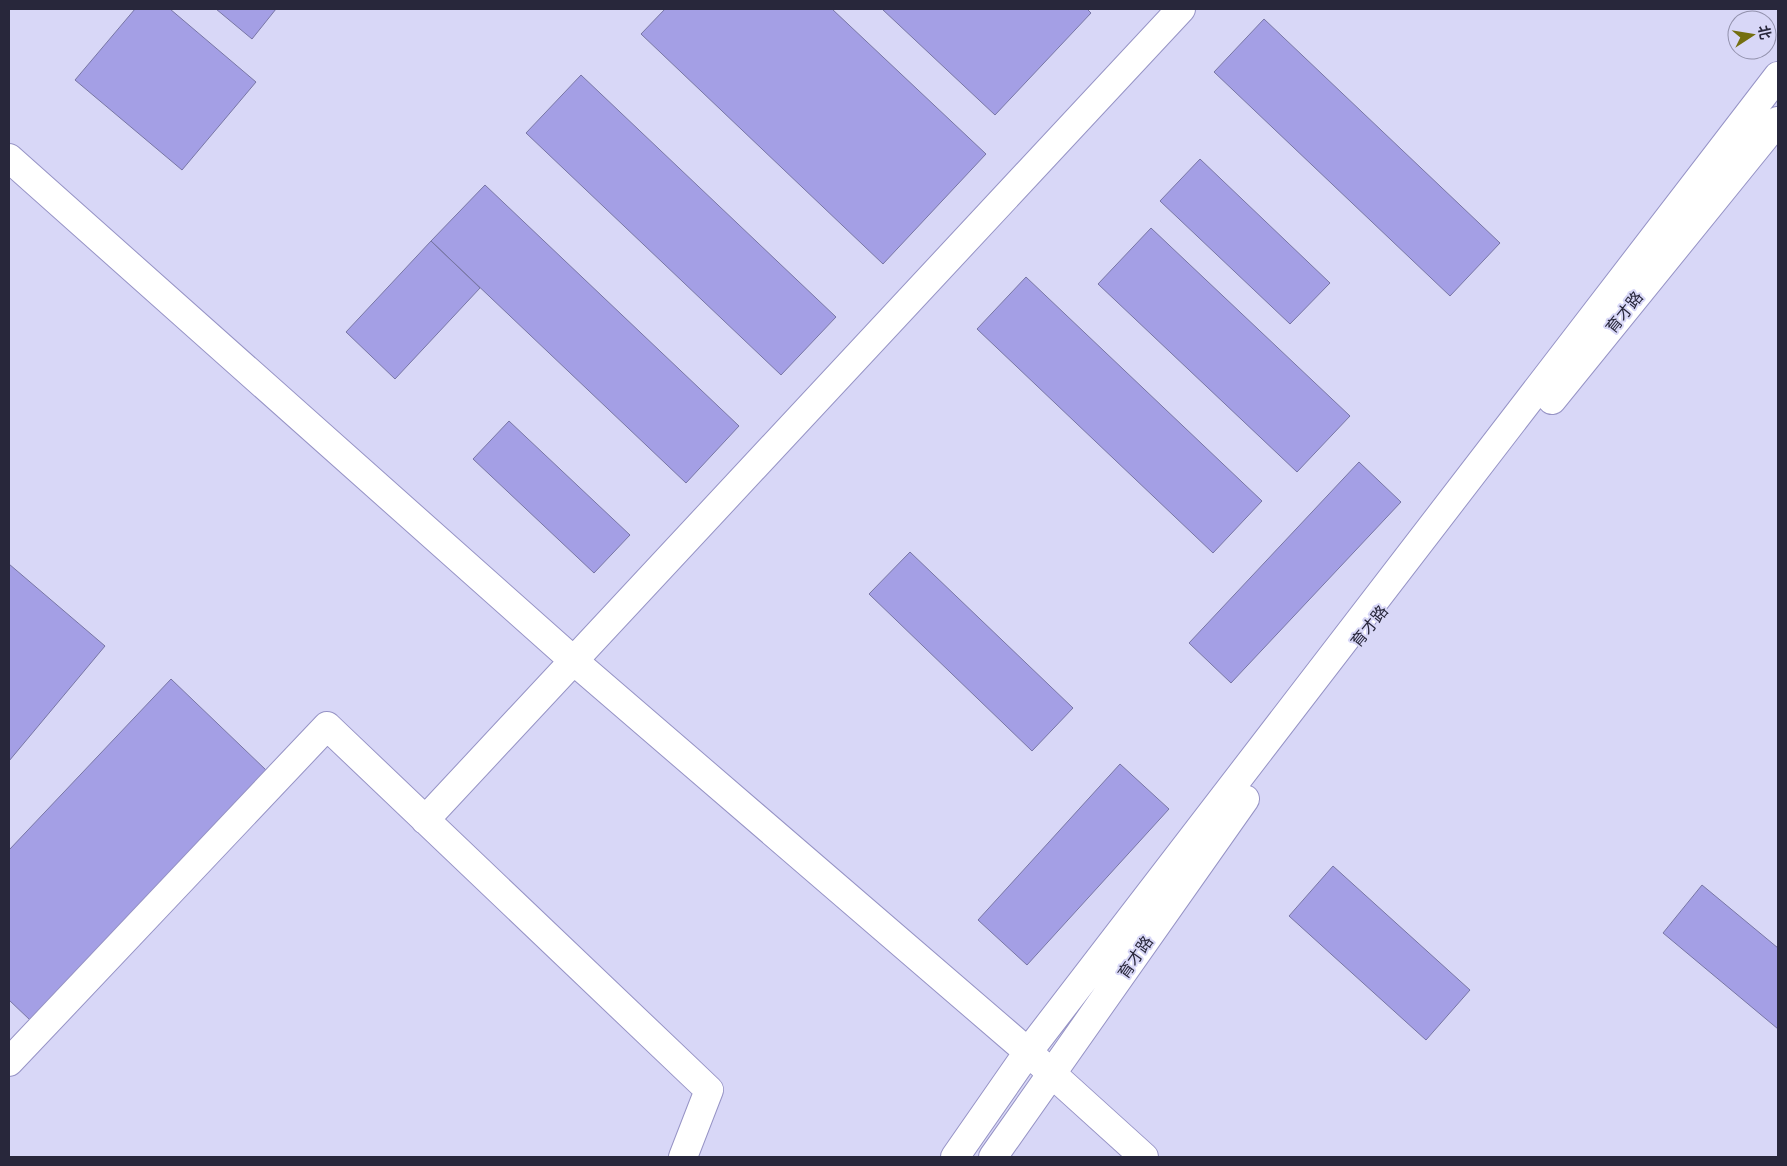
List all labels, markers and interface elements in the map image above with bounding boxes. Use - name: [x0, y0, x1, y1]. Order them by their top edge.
- north arrow: [1727, 10, 1777, 60]
- text: 北: [1755, 24, 1774, 41]
- street label: 育才路: [1602, 288, 1646, 336]
- street label: 育才路: [1347, 602, 1391, 650]
- street label: 育才路: [1114, 932, 1156, 982]

